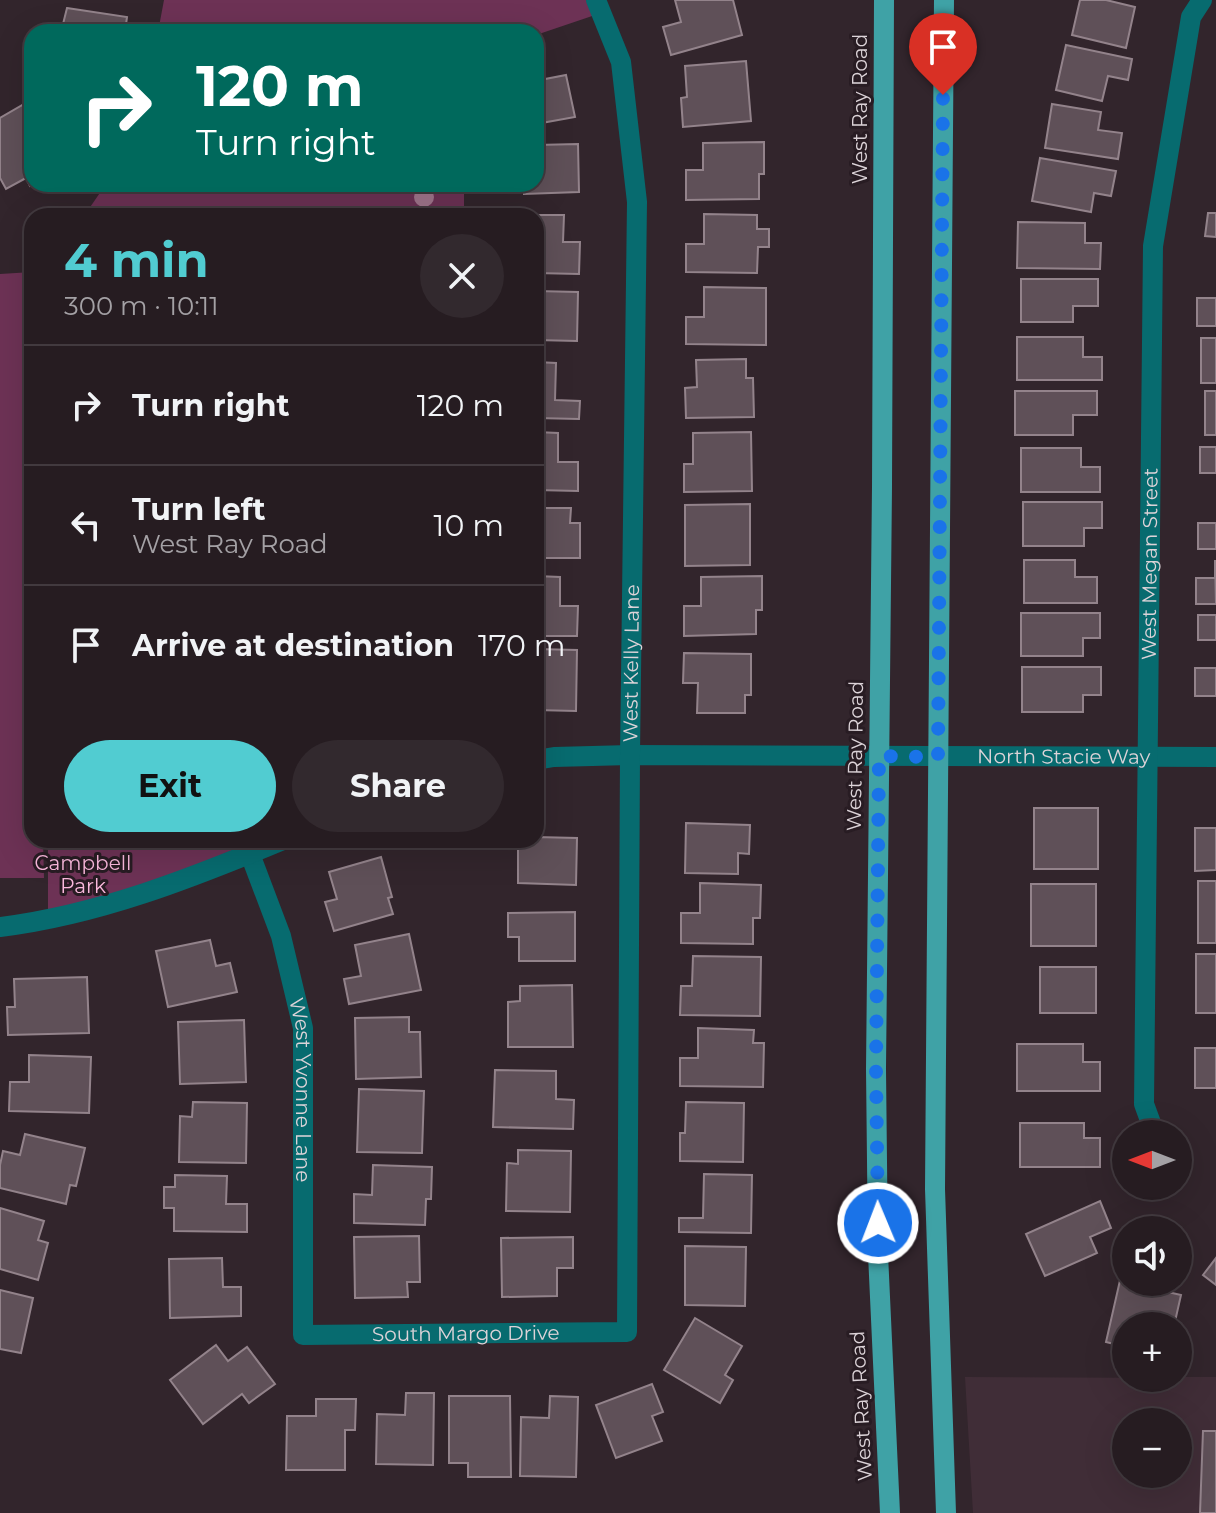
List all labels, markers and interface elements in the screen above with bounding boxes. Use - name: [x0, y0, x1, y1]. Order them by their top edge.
- pin: [909, 13, 977, 95]
- icon: arrive: [921, 25, 965, 69]
- street label: West Ray Road: [848, 34, 872, 184]
- text: 120 m: [196, 52, 364, 120]
- icon: right: [64, 56, 168, 160]
- text: Turn right: [196, 120, 376, 164]
- text: 4 min: [64, 231, 209, 289]
- button: close: [420, 234, 504, 318]
- text: 300 m · 10:11: [64, 290, 219, 322]
- icon: right: [64, 383, 108, 427]
- text: Turn right: [132, 387, 289, 424]
- text: 120 m: [417, 387, 504, 424]
- street label: West Megan Street: [1137, 468, 1163, 660]
- text: Turn left: [132, 491, 265, 528]
- icon: left: [64, 503, 108, 547]
- text: 10 m: [434, 507, 504, 544]
- text: West Ray Road: [132, 528, 328, 560]
- street label: West Kelly Lane: [618, 584, 644, 743]
- icon: arrive: [64, 623, 108, 667]
- text: Arrive at destination: [132, 627, 454, 664]
- text: 170 m: [478, 627, 565, 664]
- street label: West Ray Road: [842, 681, 868, 831]
- button: Exit: [64, 740, 276, 832]
- button: Share: [292, 740, 504, 832]
- street label: North Stacie Way: [977, 744, 1150, 769]
- park label: Campbell Park: [34, 851, 132, 898]
- street label: West Yvonne Lane: [284, 995, 315, 1182]
- north arrow: [1112, 1120, 1192, 1200]
- map controls: [1112, 1120, 1192, 1488]
- position arrow: [836, 1181, 920, 1265]
- button: sound: [1112, 1216, 1192, 1296]
- button: +: [1112, 1312, 1192, 1392]
- street label: South Margo Drive: [372, 1321, 560, 1346]
- street label: West Ray Road: [845, 1330, 877, 1482]
- button: −: [1112, 1408, 1192, 1488]

